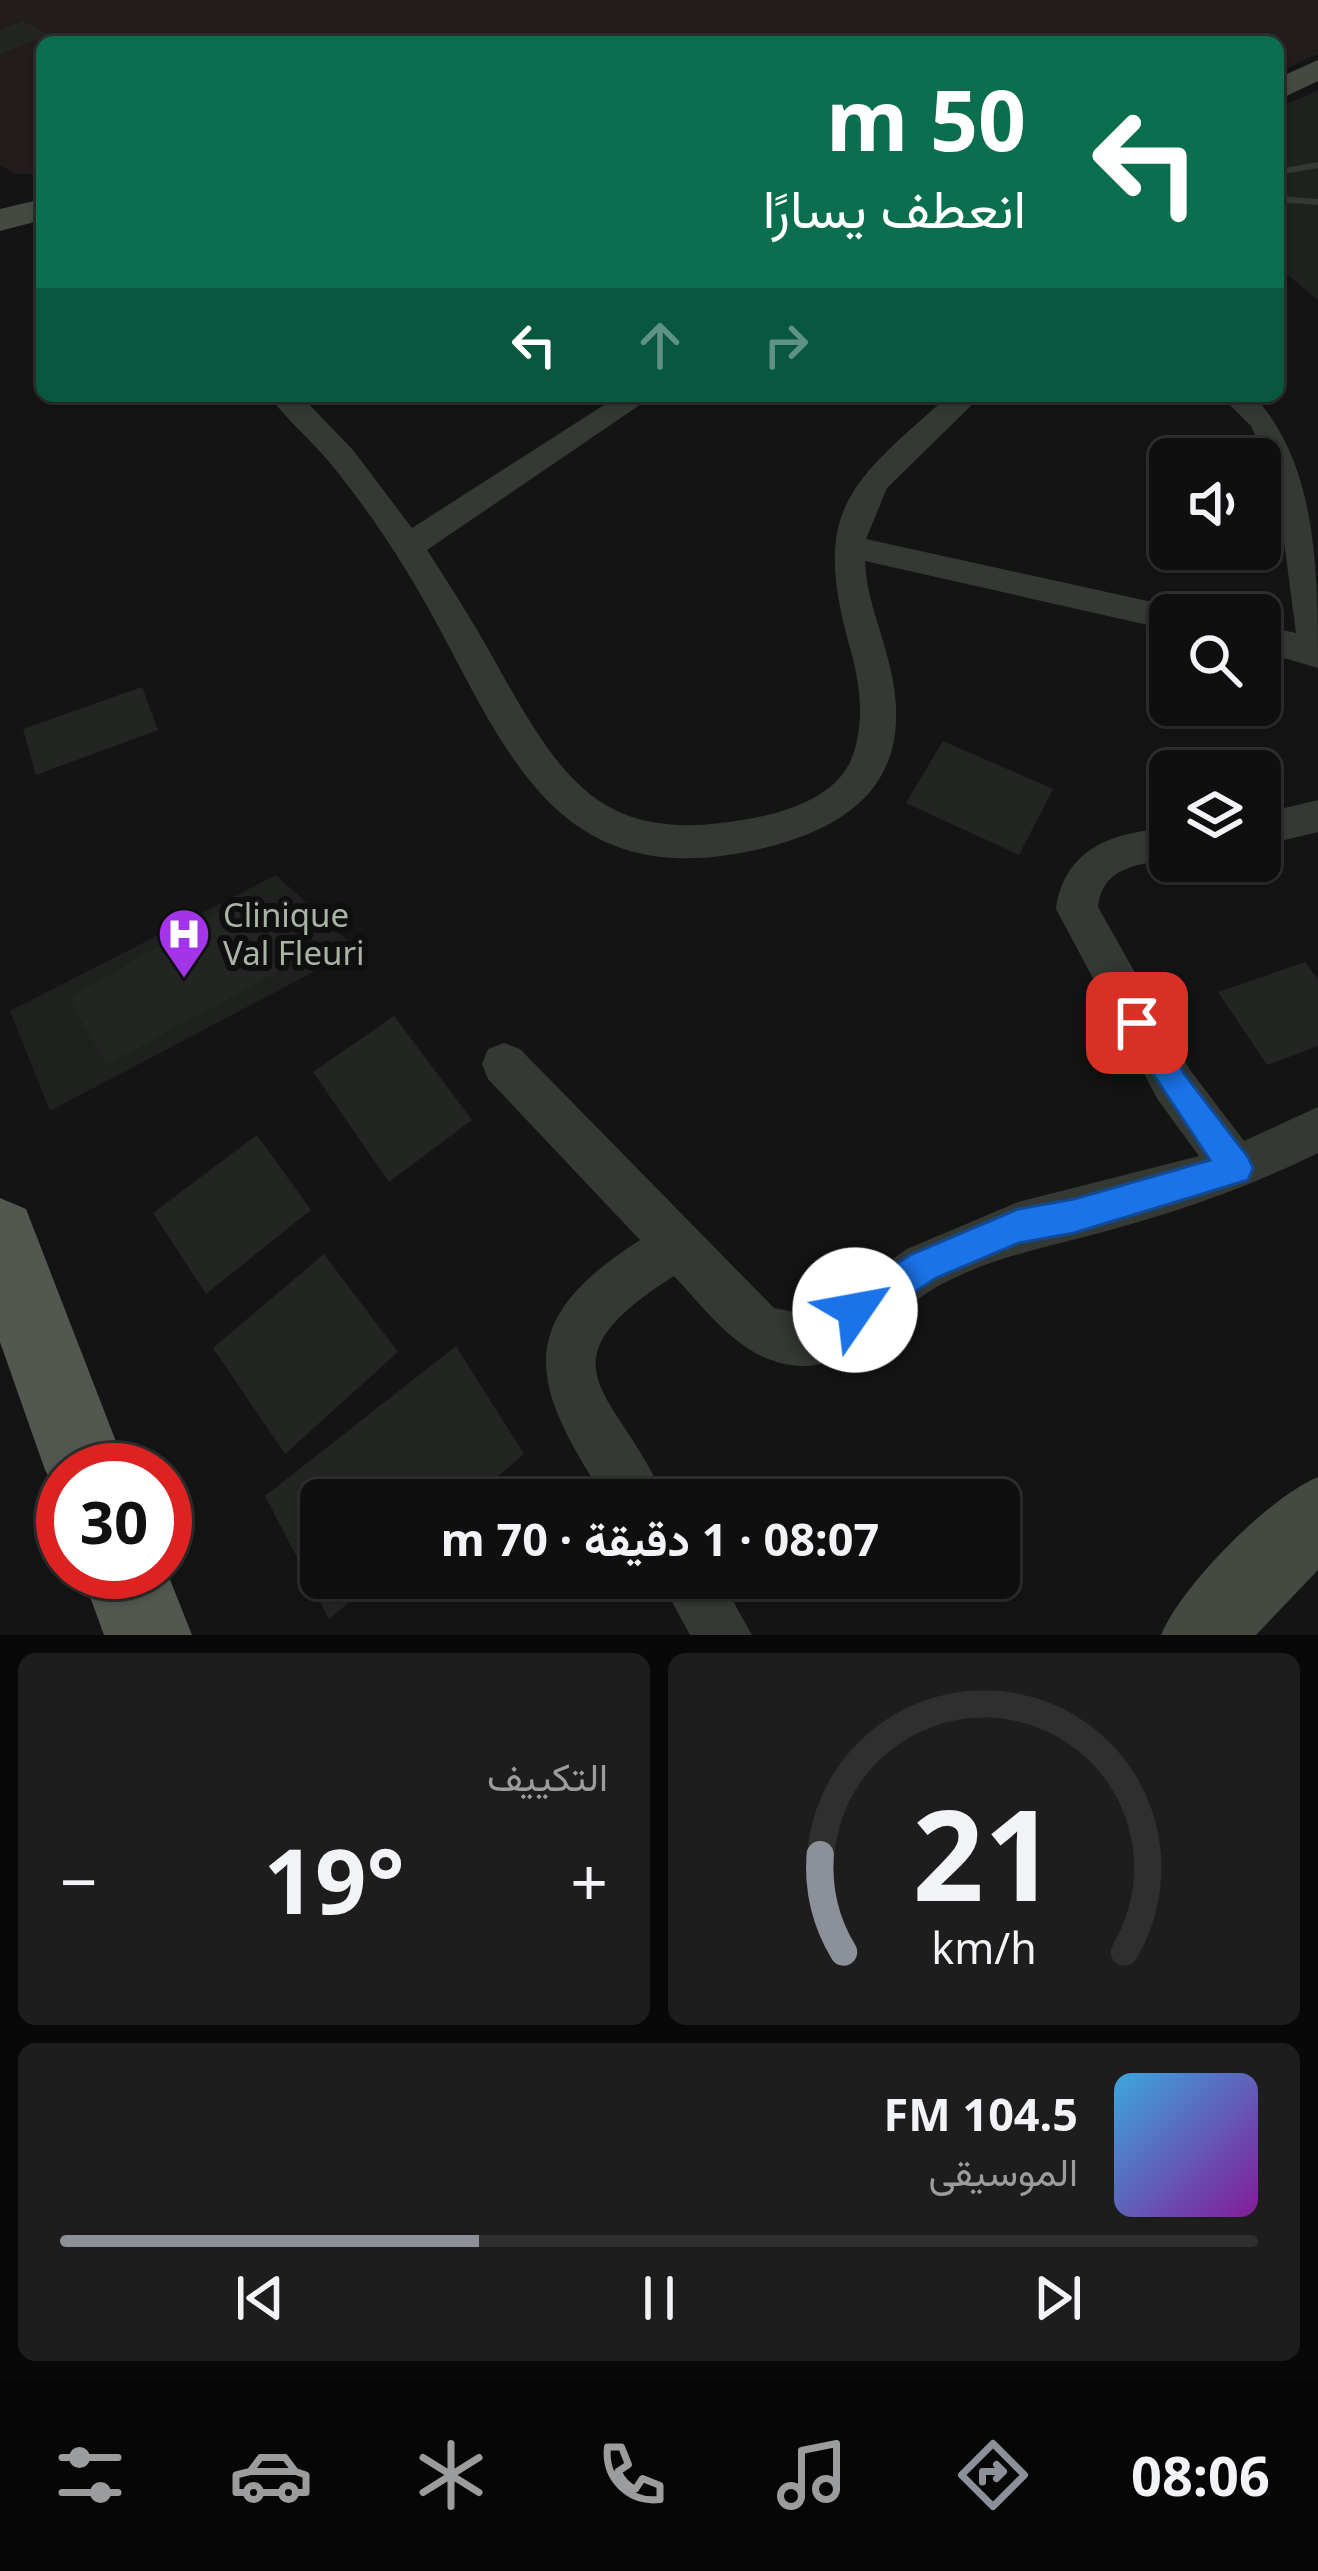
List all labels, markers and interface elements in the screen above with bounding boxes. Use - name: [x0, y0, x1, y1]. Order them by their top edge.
- text: 50 m: [826, 61, 1026, 176]
- icon: left: [1068, 84, 1224, 240]
- text: انعطف يسارًا: [763, 170, 1026, 244]
- icon: left: [501, 312, 567, 378]
- icon: ahead: [627, 312, 693, 378]
- icon: right: [753, 312, 819, 378]
- map controls: [1149, 438, 1281, 882]
- button: sound: [1149, 438, 1281, 570]
- button: search: [1149, 594, 1281, 726]
- button: layers: [1149, 750, 1281, 882]
- place label: Clinique Val Fleuri: [223, 892, 365, 975]
- hospital icon: Clinique Val Fleuri: [156, 906, 212, 980]
- pin: [1086, 972, 1188, 1074]
- icon: arrive: [1104, 990, 1170, 1056]
- position arrow: [792, 1247, 918, 1373]
- speed limit sign: 30: [36, 1443, 192, 1599]
- text: 08:07 · 1 دقيقة · 70 m: [441, 1508, 879, 1569]
- text: التكييف: [487, 1749, 608, 1802]
- text: 21: [913, 1768, 1055, 1938]
- text: 19°: [263, 1818, 405, 1940]
- text: −: [60, 1835, 98, 1925]
- text: +: [570, 1835, 608, 1925]
- text: km/h: [931, 1918, 1037, 1977]
- text: 104.5 FM: [884, 2083, 1078, 2144]
- text: الموسيقى: [928, 2144, 1078, 2197]
- icon: previous: [227, 2265, 293, 2331]
- icon: pause: [626, 2265, 692, 2331]
- icon: next: [1025, 2265, 1091, 2331]
- icon: filters: [48, 2433, 132, 2517]
- icon: car: [229, 2433, 313, 2517]
- icon: climate: [409, 2433, 493, 2517]
- icon: phone: [590, 2433, 674, 2517]
- icon: music: [770, 2433, 854, 2517]
- icon: directions: [951, 2433, 1035, 2517]
- text: 08:06: [1131, 2438, 1270, 2512]

